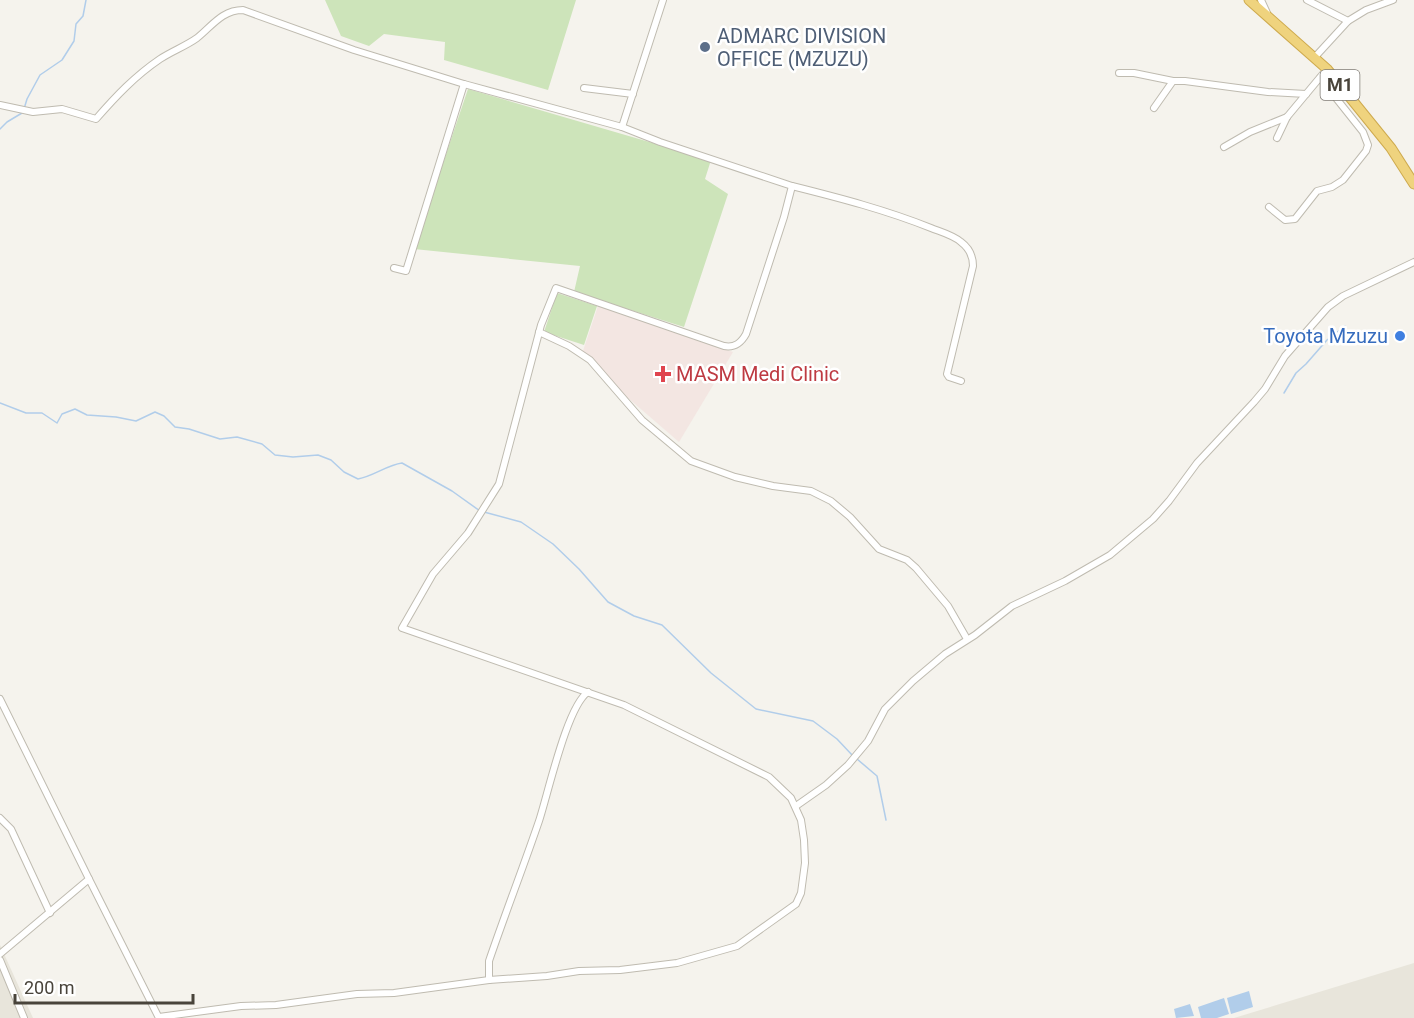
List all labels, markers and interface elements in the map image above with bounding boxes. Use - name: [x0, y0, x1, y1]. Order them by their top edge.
- place label: ADMARC DIVISION OFFICE (MZUZU): [717, 24, 886, 71]
- marker: ADMARC DIVISION OFFICE (MZUZU): [698, 40, 712, 54]
- road number: M1: [1320, 70, 1360, 100]
- place label: Toyota Mzuzu: [1263, 324, 1388, 348]
- marker: Toyota Mzuzu: [1393, 329, 1407, 343]
- place label: MASM Medi Clinic: [676, 362, 839, 386]
- marker: MASM Medi Clinic: [654, 365, 672, 383]
- scale bar: [15, 967, 194, 1005]
- text: 200 m: [24, 977, 75, 998]

